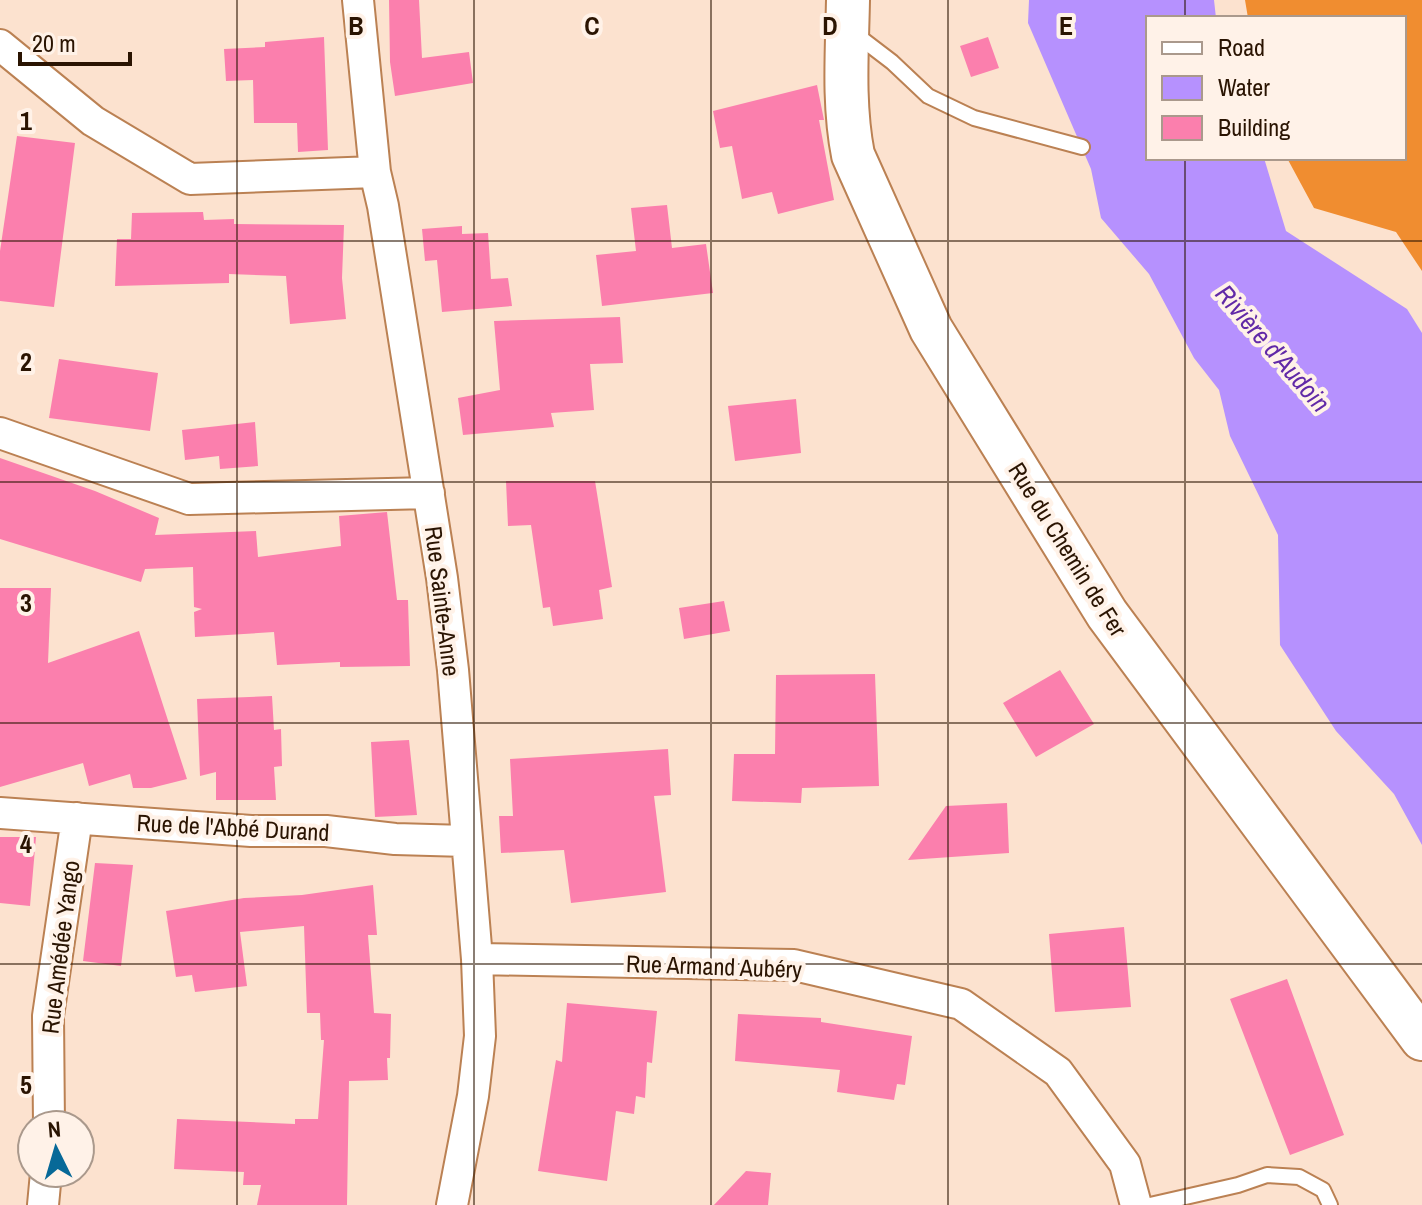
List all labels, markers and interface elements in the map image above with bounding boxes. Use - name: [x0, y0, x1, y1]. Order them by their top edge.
- text: B: [348, 8, 364, 43]
- text: C: [584, 8, 600, 43]
- text: D: [822, 8, 838, 43]
- text: E: [1059, 8, 1073, 43]
- scale bar: [20, 16, 130, 66]
- legend: [1146, 16, 1406, 160]
- text: 20 m: [32, 27, 76, 59]
- text: Road: [1218, 31, 1265, 63]
- text: Water: [1218, 71, 1270, 103]
- text: 1: [20, 103, 32, 138]
- text: Building: [1218, 111, 1290, 143]
- water label: Rivière d'Audoin: [1208, 277, 1338, 419]
- text: 2: [20, 344, 32, 379]
- street label: Rue du Chemin de Fer: [1002, 456, 1135, 642]
- street label: Rue Sainte-Anne: [418, 524, 468, 678]
- text: 3: [20, 585, 32, 620]
- street label: Rue de l'Abbé Durand: [136, 806, 330, 848]
- text: 4: [20, 826, 32, 861]
- street label: Rue Amédée Yango: [33, 859, 87, 1035]
- street label: Rue Armand Aubéry: [625, 947, 803, 985]
- text: 5: [20, 1067, 32, 1102]
- north arrow: [16, 1109, 96, 1189]
- text: N: [46, 1114, 62, 1145]

